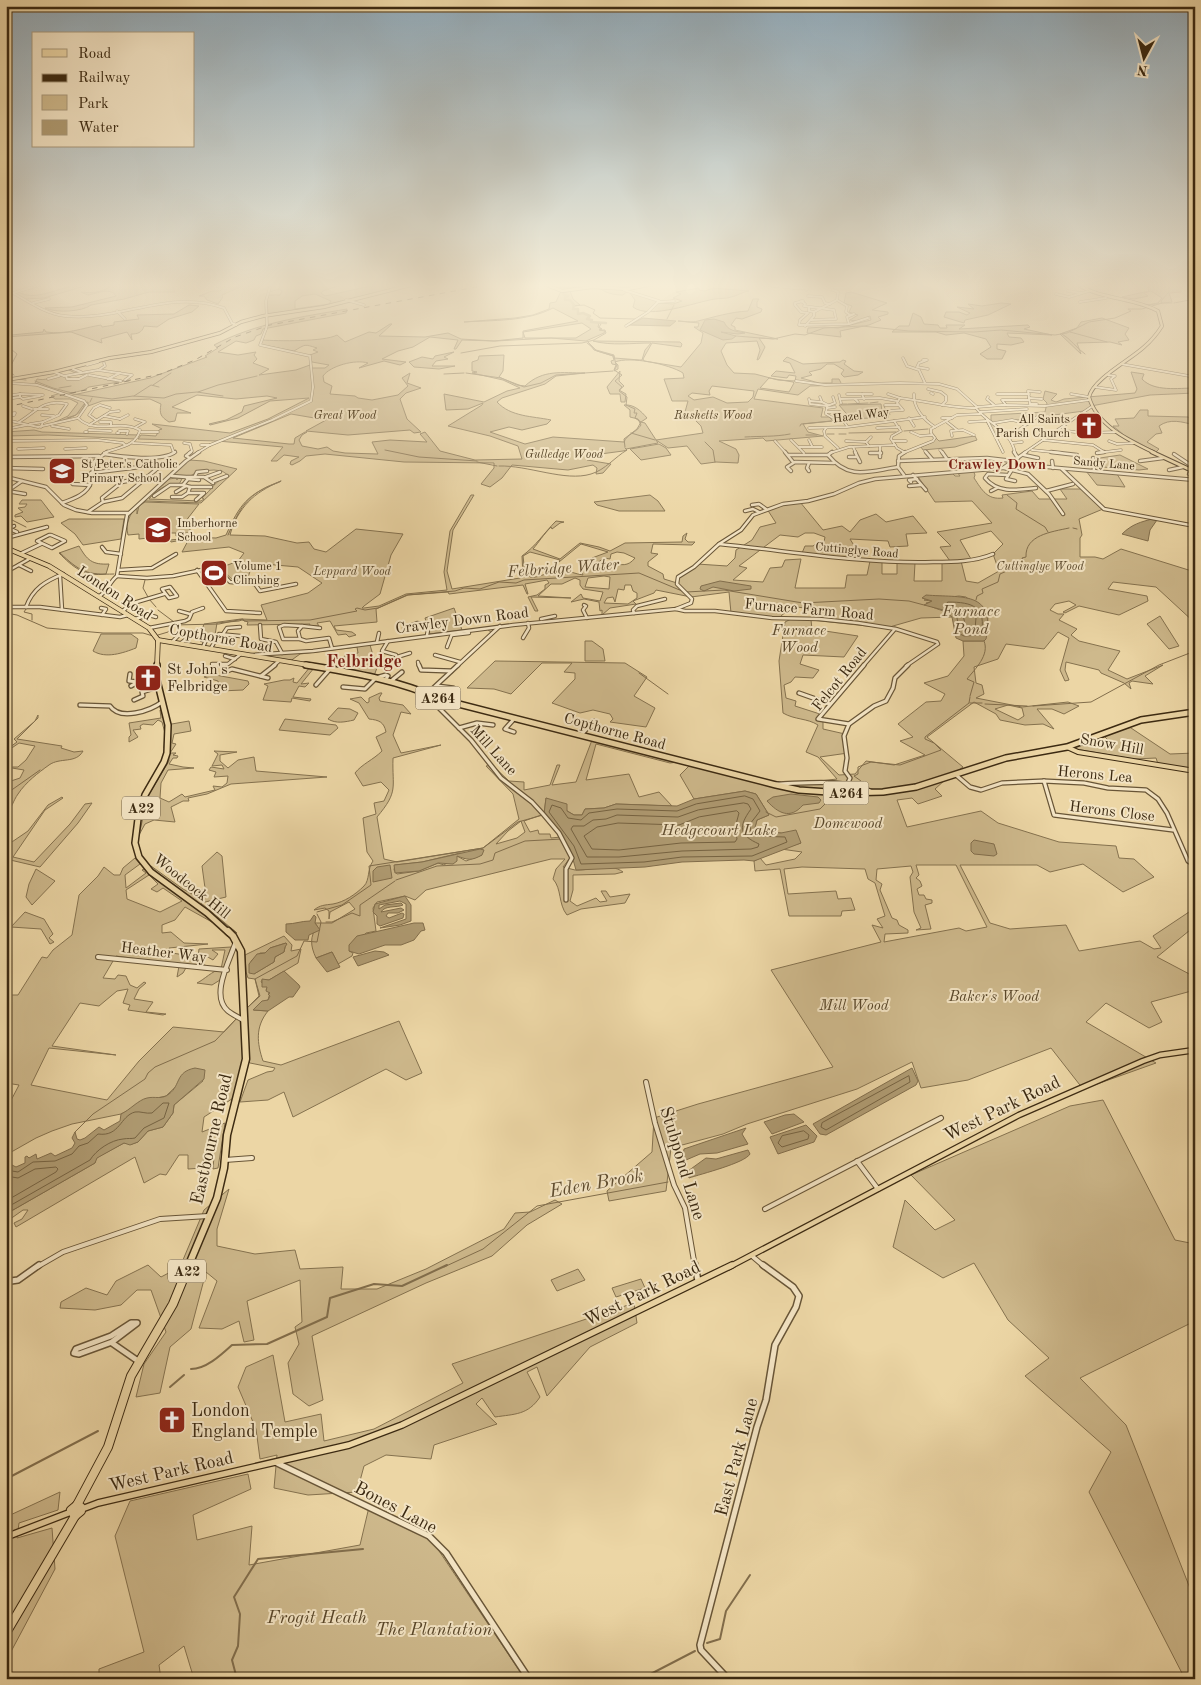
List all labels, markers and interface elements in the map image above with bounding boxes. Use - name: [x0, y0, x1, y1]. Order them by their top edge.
- legend: [32, 32, 195, 148]
- north arrow: [1118, 32, 1168, 82]
- text: Road: [78, 47, 112, 62]
- text: N: [1136, 62, 1149, 78]
- text: Railway: [78, 71, 131, 86]
- text: Park: [78, 97, 109, 112]
- text: Water: [78, 121, 119, 136]
- street label: Hazel Way: [832, 407, 891, 425]
- park label: Great Wood: [314, 410, 377, 422]
- park label: Rushetts Wood: [673, 410, 753, 422]
- church icon: All Saints Parish Church: [1074, 411, 1104, 441]
- place label: All Saints Parish Church: [996, 414, 1070, 440]
- park label: Gulledge Wood: [525, 449, 604, 461]
- street label: Sandy Lane: [1073, 455, 1136, 473]
- school or university icon: St Peter's Catholic Primary School: [47, 456, 77, 486]
- district label: Crawley Down: [948, 458, 1046, 473]
- place label: St Peter's Catholic Primary School: [81, 459, 178, 485]
- school or university icon: Imberhorne School: [143, 515, 173, 545]
- place label: Imberhorne School: [177, 518, 238, 544]
- street label: Cuttinglye Road: [815, 541, 899, 561]
- water label: Felbridge Water: [506, 557, 621, 581]
- sports icon: Volume 1 Climbing: [199, 558, 229, 588]
- place label: Volume 1 Climbing: [233, 561, 282, 587]
- park label: Cuttinglye Wood: [996, 561, 1084, 573]
- street label: London Road: [74, 564, 155, 624]
- park label: Leppard Wood: [312, 566, 392, 578]
- street label: Furnace Farm Road: [744, 597, 874, 624]
- water label: Furnace Pond: [941, 604, 1000, 638]
- street label: Crawley Down Road: [395, 606, 530, 637]
- street label: Copthorne Road: [168, 623, 274, 656]
- park label: Furnace Wood: [771, 624, 826, 656]
- street label: Felcot Road: [810, 645, 870, 715]
- district label: Felbridge: [326, 653, 402, 671]
- church icon: St John's Felbridge: [133, 663, 163, 693]
- place label: St John's Felbridge: [167, 663, 228, 695]
- road number: A264: [416, 686, 460, 710]
- street label: Copthorne Road: [562, 712, 667, 753]
- street label: Mill Lane: [467, 723, 519, 779]
- street label: Snow Hill: [1079, 732, 1145, 758]
- street label: Herons Lea: [1057, 765, 1134, 786]
- road number: A264: [824, 781, 868, 804]
- road number: A22: [122, 796, 160, 820]
- street label: Herons Close: [1068, 800, 1156, 825]
- park label: Domewood: [813, 817, 884, 832]
- water label: Hedgecourt Lake: [660, 823, 777, 839]
- street label: Woodcock Hill: [150, 852, 232, 923]
- street label: Heather Way: [120, 941, 208, 966]
- park label: Baker's Wood: [948, 990, 1040, 1005]
- park label: Mill Wood: [818, 999, 890, 1014]
- street label: Eastbourne Road: [188, 1072, 236, 1206]
- street label: West Park Road: [941, 1073, 1064, 1145]
- street label: Stubpond Lane: [656, 1104, 708, 1222]
- water label: Eden Brook: [547, 1167, 645, 1202]
- street label: West Park Road: [581, 1258, 704, 1330]
- road number: A22: [168, 1260, 206, 1282]
- street label: East Park Lane: [713, 1396, 761, 1518]
- place label: London England Temple: [191, 1402, 317, 1441]
- church icon: London England Temple: [157, 1405, 187, 1435]
- street label: West Park Road: [107, 1449, 235, 1495]
- street label: Bones Lane: [351, 1479, 440, 1537]
- park label: Frogit Heath: [266, 1609, 367, 1627]
- park label: The Plantation: [376, 1621, 492, 1639]

